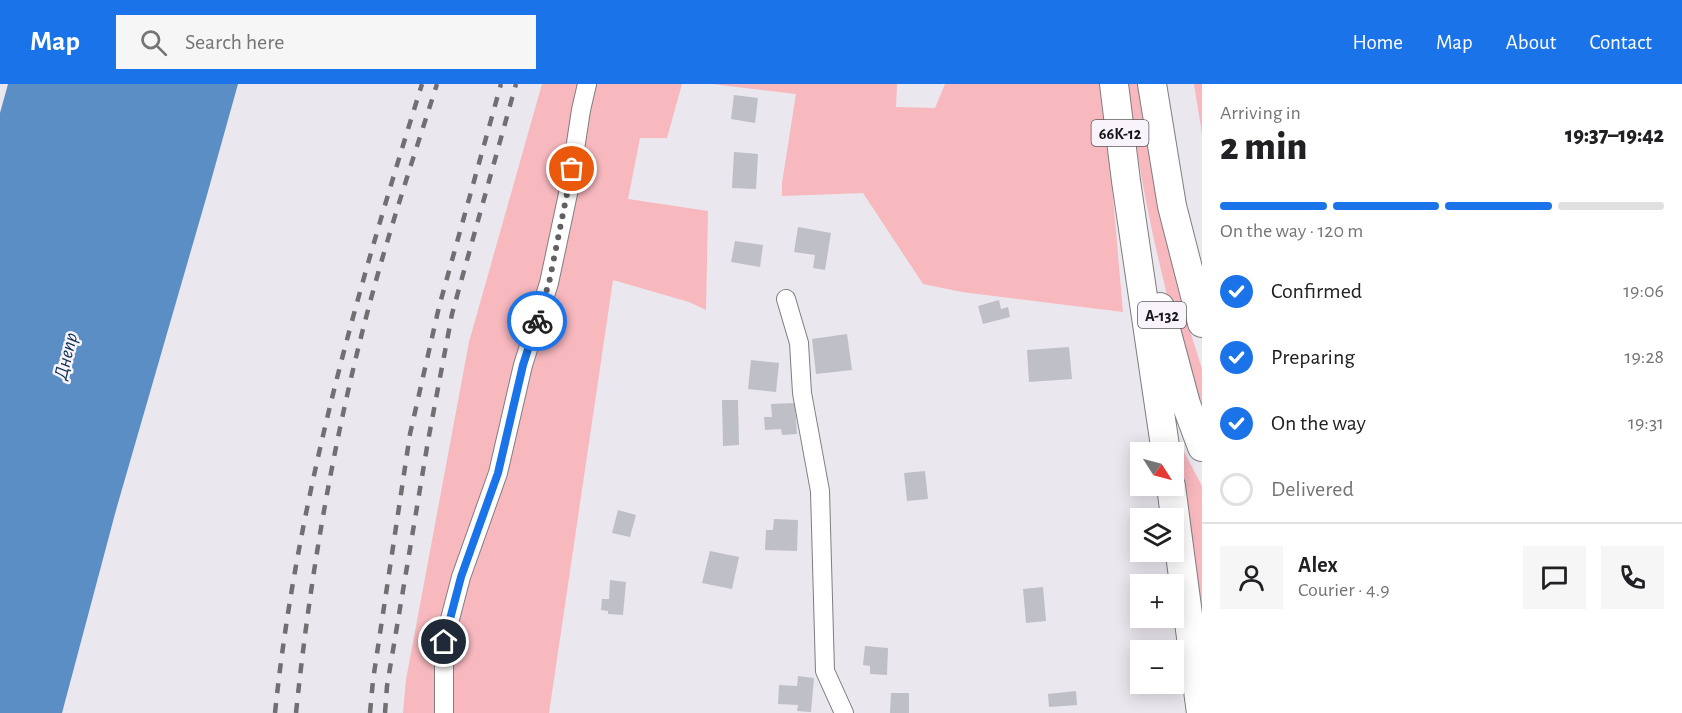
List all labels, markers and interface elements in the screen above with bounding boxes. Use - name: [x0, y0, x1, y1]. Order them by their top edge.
- search box: [116, 15, 536, 69]
- icon: search: [137, 26, 170, 59]
- text: Map: [30, 28, 80, 56]
- text: Search here: [185, 31, 284, 53]
- text: Home: [1352, 32, 1403, 53]
- text: Map: [1436, 32, 1473, 53]
- text: About: [1506, 32, 1556, 53]
- text: Contact: [1589, 32, 1652, 53]
- text: Arriving in: [1220, 103, 1301, 123]
- road number: 66К-12: [1092, 120, 1148, 146]
- text: 19:37–19:42: [1565, 124, 1664, 146]
- text: 2 min: [1220, 128, 1307, 167]
- pin: [546, 143, 597, 194]
- icon: bag: [555, 152, 588, 185]
- text: On the way · 120 m: [1220, 221, 1363, 241]
- icon: check: [1220, 275, 1253, 308]
- text: Confirmed: [1271, 280, 1362, 302]
- text: 19:06: [1623, 281, 1664, 301]
- courier: [507, 291, 567, 351]
- road number: А-132: [1138, 302, 1186, 328]
- icon: bike: [521, 305, 554, 338]
- water label: Днепр: [50, 330, 81, 383]
- icon: check: [1220, 341, 1253, 374]
- text: Preparing: [1271, 346, 1355, 368]
- text: 19:28: [1625, 347, 1664, 367]
- icon: check: [1220, 407, 1253, 440]
- text: On the way: [1271, 412, 1366, 434]
- text: 19:31: [1628, 413, 1664, 433]
- north arrow: [1130, 442, 1184, 496]
- map controls: [1130, 442, 1184, 694]
- text: Delivered: [1271, 478, 1354, 500]
- button: layers: [1130, 508, 1184, 562]
- button: person: [1220, 546, 1283, 609]
- button: chat: [1523, 546, 1586, 609]
- button: phone: [1601, 546, 1664, 609]
- text: Alex: [1298, 554, 1338, 576]
- button: +: [1130, 574, 1184, 628]
- text: Courier · 4.9: [1298, 580, 1390, 600]
- pin: [418, 616, 469, 667]
- icon: home: [427, 625, 460, 658]
- button: −: [1130, 640, 1184, 694]

